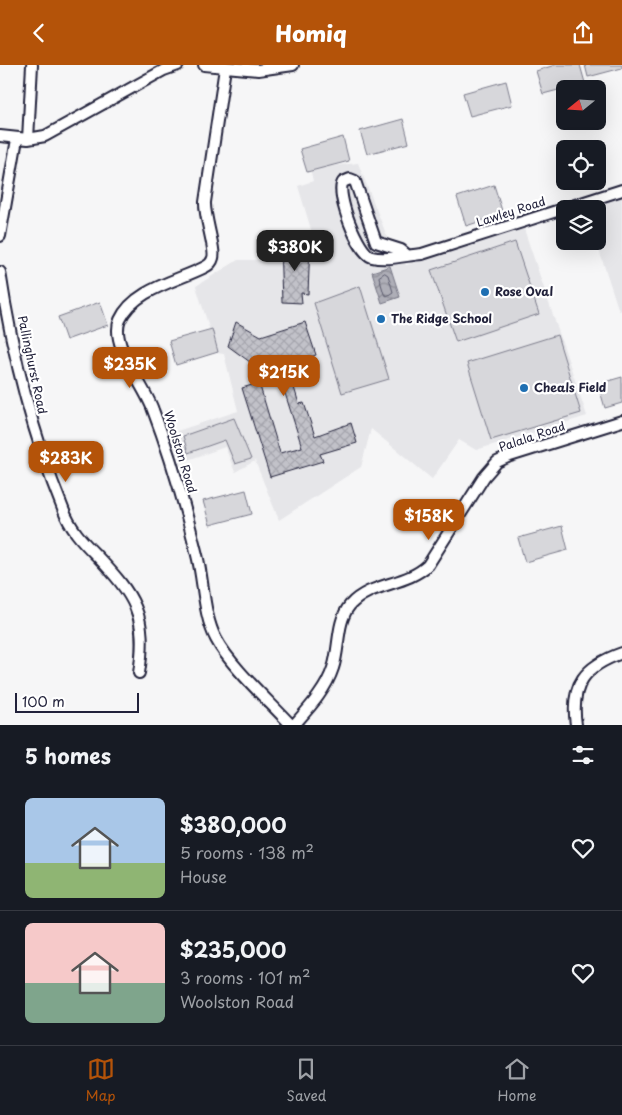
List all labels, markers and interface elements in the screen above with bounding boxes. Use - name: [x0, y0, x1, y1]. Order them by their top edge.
- text: Homiq: [275, 16, 347, 49]
- icon: back: [25, 19, 53, 47]
- icon: share: [569, 19, 597, 47]
- north arrow: [556, 80, 606, 130]
- map controls: [556, 80, 606, 250]
- button: locate: [556, 140, 606, 190]
- street label: Lawley Road: [474, 191, 548, 231]
- button: layers: [556, 200, 606, 250]
- pin: $380K: [260, 229, 330, 272]
- text: $380K: [268, 234, 322, 258]
- place label: Rose Oval: [495, 282, 553, 300]
- marker: Rose Oval: [479, 286, 491, 298]
- place label: The Ridge School: [391, 309, 492, 327]
- marker: The Ridge School: [375, 313, 387, 325]
- street label: Pallinghurst Road: [14, 314, 52, 416]
- pin: $235K: [95, 347, 165, 389]
- text: $235K: [103, 351, 157, 375]
- pin: $215K: [249, 355, 319, 397]
- text: $215K: [259, 359, 309, 383]
- place label: Cheals Field: [534, 378, 607, 396]
- marker: Cheals Field: [518, 382, 530, 394]
- street label: Woolston Road: [160, 408, 202, 495]
- street label: Palala Road: [496, 416, 567, 456]
- pin: $283K: [31, 441, 101, 483]
- text: $283K: [39, 445, 93, 469]
- pin: $158K: [394, 499, 464, 541]
- text: $158K: [404, 503, 454, 527]
- scale bar: [15, 690, 139, 713]
- text: 100 m: [22, 691, 65, 712]
- text: 5 homes: [25, 739, 111, 771]
- icon: filters: [569, 741, 597, 769]
- text: $380,000: [180, 808, 287, 840]
- icon: home: [65, 818, 125, 878]
- icon: heart: [569, 834, 597, 862]
- text: 5 rooms · 138 m²: [180, 840, 314, 864]
- text: House: [180, 864, 227, 888]
- text: $235,000: [180, 933, 286, 965]
- icon: home: [65, 943, 125, 1003]
- icon: heart: [569, 959, 597, 987]
- text: 3 rooms · 101 m²: [180, 965, 311, 989]
- text: Woolston Road: [180, 989, 294, 1013]
- tab: Map: [86, 1055, 115, 1106]
- tab: Saved: [287, 1055, 326, 1106]
- tab: Home: [497, 1055, 536, 1106]

